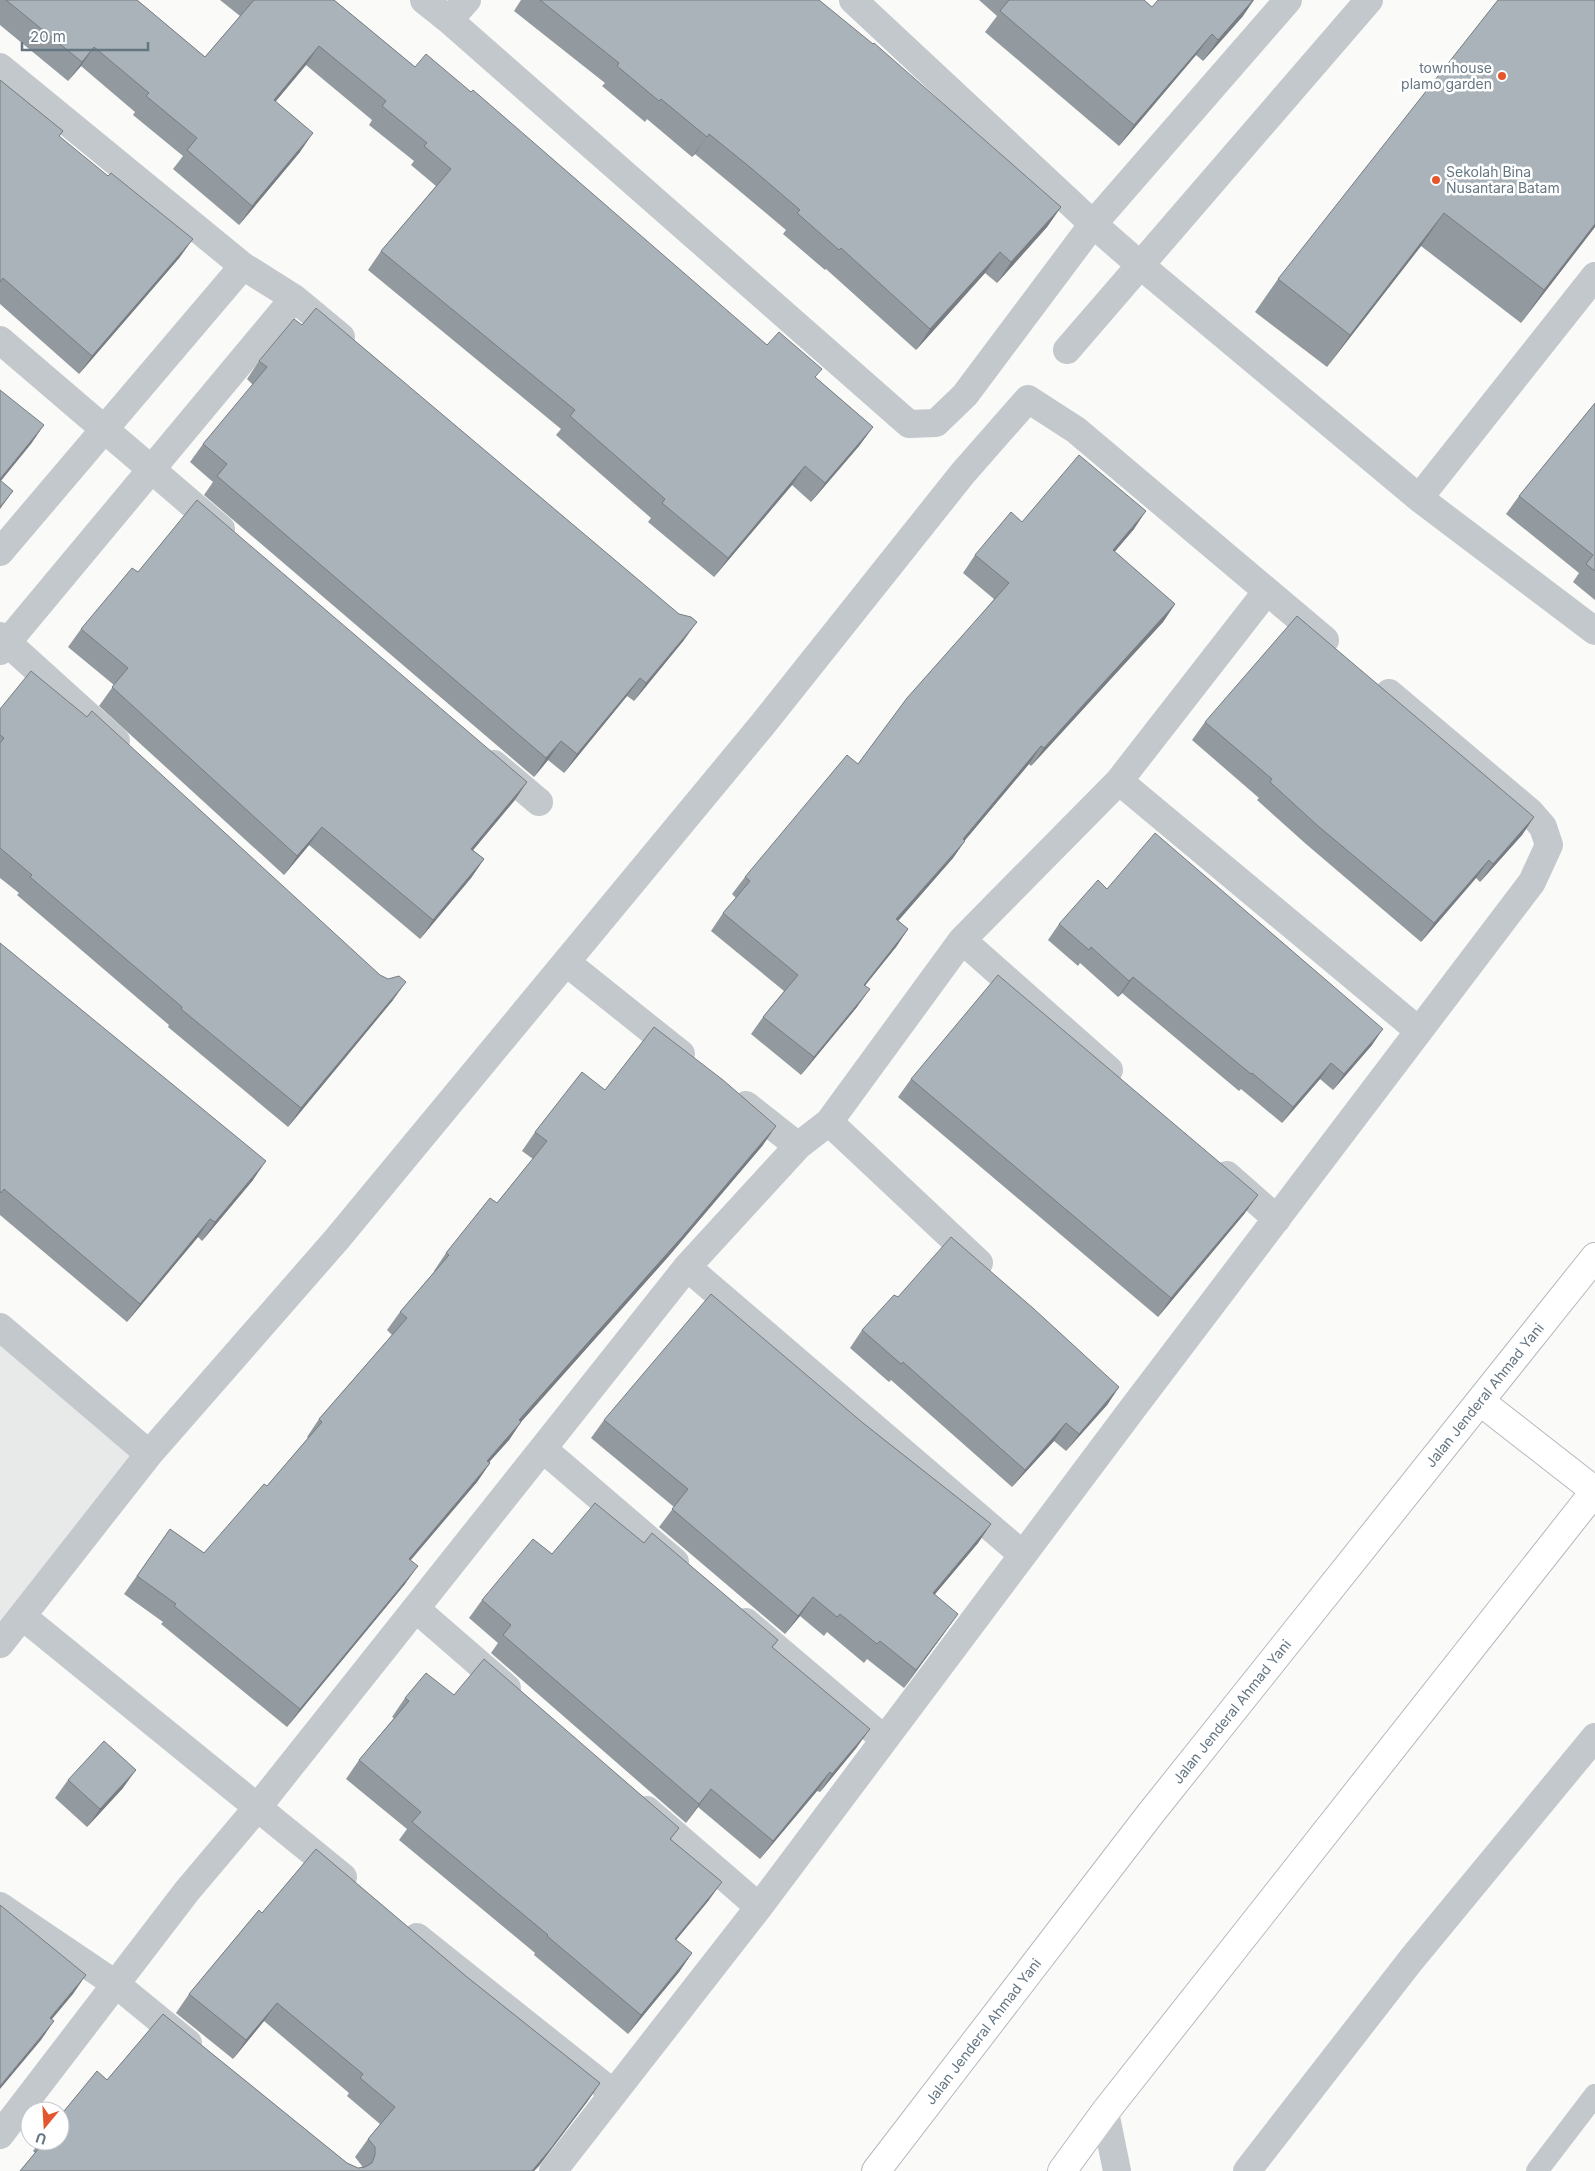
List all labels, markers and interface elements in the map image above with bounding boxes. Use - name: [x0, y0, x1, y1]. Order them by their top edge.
- scale bar: [22, 20, 149, 52]
- text: 20 m: [30, 27, 66, 46]
- place label: townhouse plamo garden: [1401, 59, 1492, 92]
- marker: townhouse plamo garden: [1496, 70, 1508, 82]
- place label: Sekolah Bina Nusantara Batam: [1446, 163, 1560, 196]
- marker: Sekolah Bina Nusantara Batam: [1430, 174, 1442, 186]
- street label: Jalan Jenderal Ahmad Yani: [1421, 1319, 1547, 1470]
- street label: Jalan Jenderal Ahmad Yani: [1169, 1636, 1294, 1787]
- street label: Jalan Jenderal Ahmad Yani: [921, 1955, 1044, 2108]
- north arrow: [20, 2101, 70, 2151]
- text: U: [33, 2129, 48, 2149]

